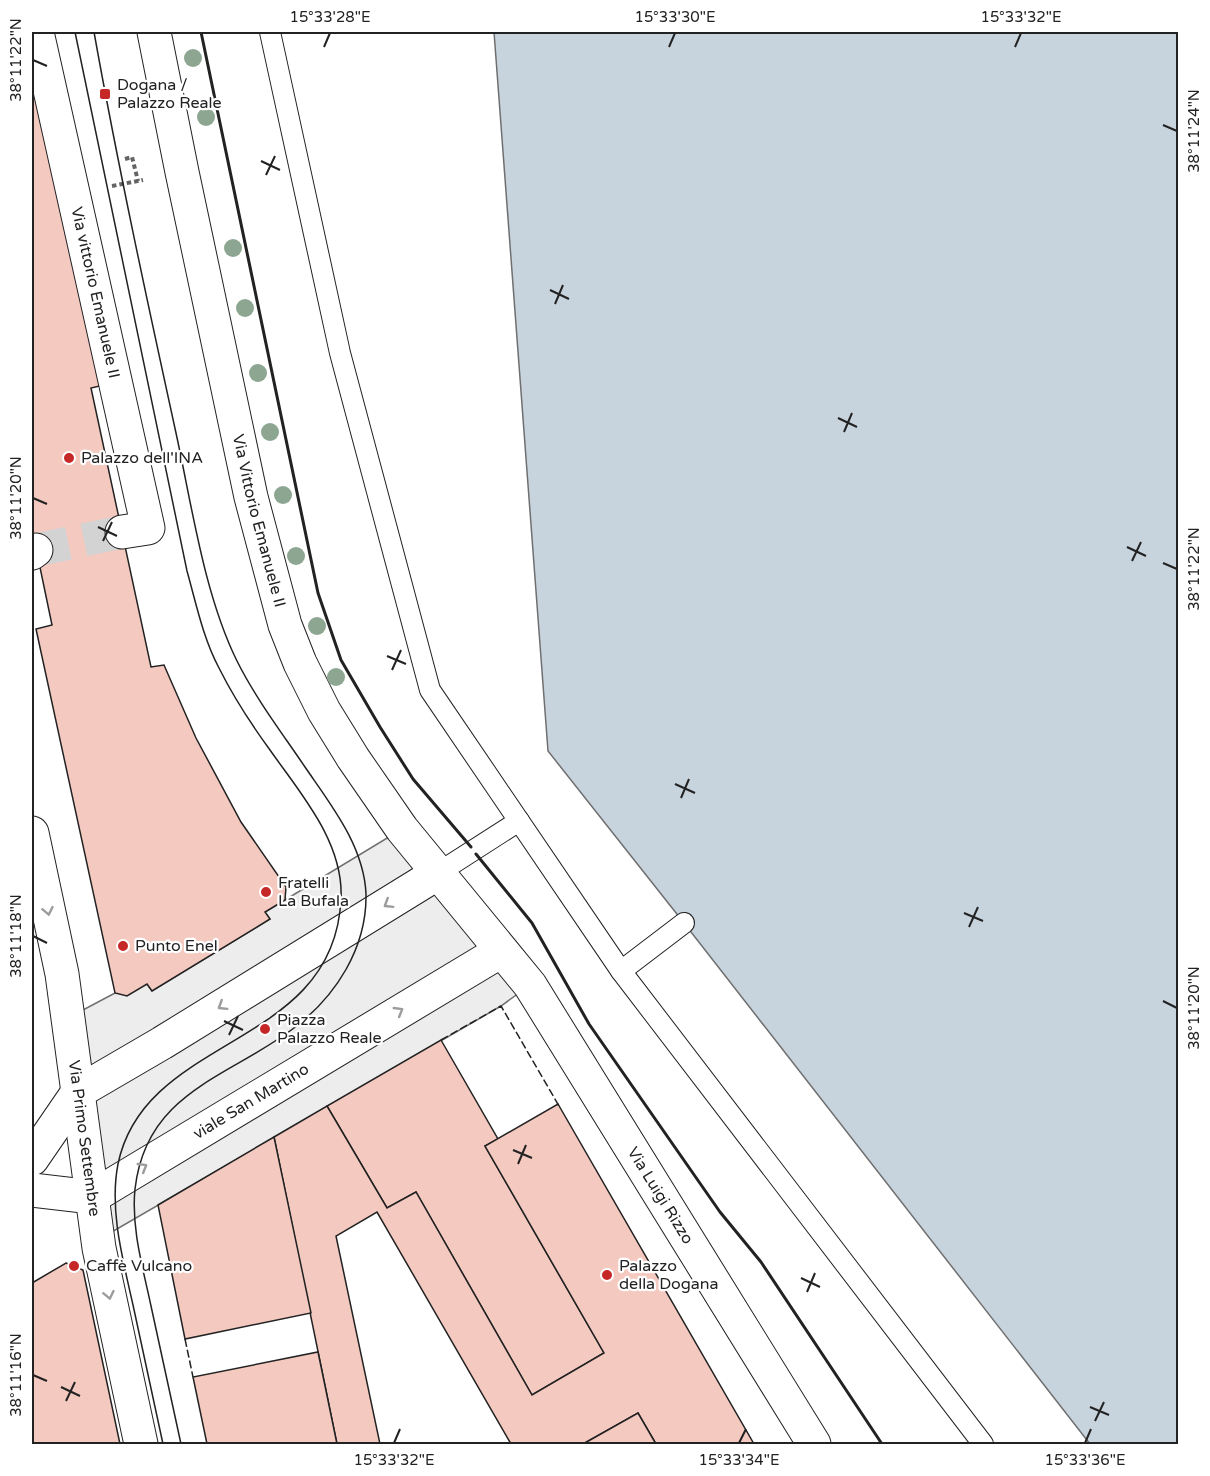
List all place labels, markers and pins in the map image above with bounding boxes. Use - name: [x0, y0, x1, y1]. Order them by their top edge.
- place label: Dogana / Palazzo Reale: [117, 75, 222, 113]
- marker: Dogana / Palazzo Reale: [98, 87, 112, 101]
- place label: Palazzo dell'INA: [81, 448, 203, 468]
- marker: Palazzo dell'INA: [62, 451, 76, 465]
- place label: Fratelli La Bufala: [278, 873, 349, 911]
- marker: Fratelli La Bufala: [259, 885, 273, 899]
- place label: Punto Enel: [135, 936, 218, 956]
- marker: Punto Enel: [116, 939, 130, 953]
- place label: Piazza Palazzo Reale: [277, 1010, 382, 1048]
- marker: Piazza Palazzo Reale: [258, 1022, 272, 1036]
- place label: Caffè Vulcano: [86, 1256, 192, 1276]
- place label: Palazzo della Dogana: [619, 1256, 719, 1294]
- marker: Caffè Vulcano: [67, 1259, 81, 1273]
- marker: Palazzo della Dogana: [600, 1268, 614, 1282]

